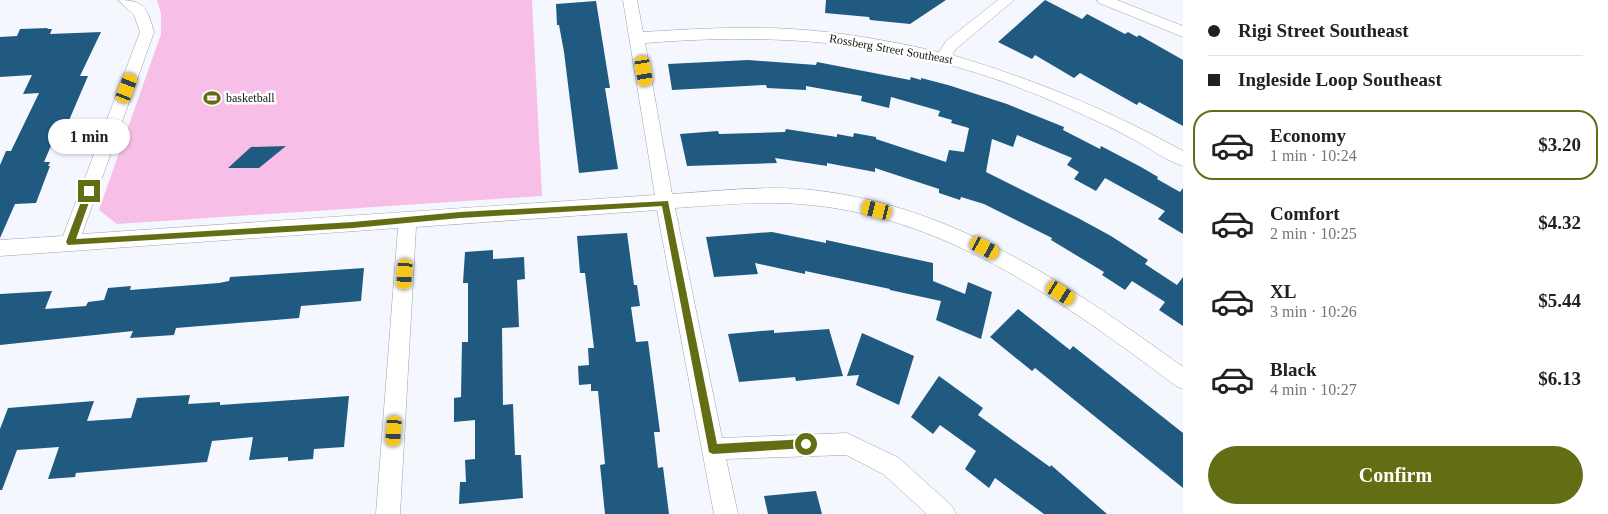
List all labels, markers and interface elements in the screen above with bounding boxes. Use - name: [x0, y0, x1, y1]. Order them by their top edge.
- text: Rigi Street Southeast: [1238, 20, 1409, 41]
- street label: Rossberg Street Southeast: [828, 31, 954, 67]
- car: [634, 55, 653, 87]
- text: Ingleside Loop Southeast: [1238, 69, 1442, 90]
- car: [114, 71, 139, 105]
- sports icon: basketball: [202, 88, 222, 108]
- place label: basketball: [226, 91, 275, 105]
- callout: 1 min: [48, 119, 130, 154]
- icon: car: [1210, 123, 1255, 168]
- text: Economy: [1270, 125, 1346, 146]
- text: 1 min: [70, 128, 108, 145]
- text: $3.20: [1538, 134, 1581, 155]
- text: 1 min · 10:24: [1270, 147, 1357, 164]
- route end: [78, 180, 100, 202]
- car: [860, 199, 893, 221]
- icon: car: [1210, 201, 1255, 246]
- text: Comfort: [1270, 203, 1340, 224]
- text: $4.32: [1538, 212, 1581, 233]
- text: 2 min · 10:25: [1270, 225, 1357, 242]
- car: [968, 234, 1001, 262]
- car: [396, 259, 413, 289]
- car: [1044, 279, 1077, 307]
- icon: car: [1210, 279, 1255, 324]
- text: XL: [1270, 281, 1296, 302]
- text: $5.44: [1538, 290, 1581, 311]
- text: 3 min · 10:26: [1270, 303, 1357, 320]
- icon: car: [1210, 357, 1255, 402]
- text: Black: [1270, 359, 1316, 380]
- text: $6.13: [1538, 368, 1581, 389]
- text: 4 min · 10:27: [1270, 381, 1357, 398]
- car: [385, 416, 402, 446]
- route start: [795, 433, 817, 455]
- button: Confirm: [1208, 446, 1583, 504]

